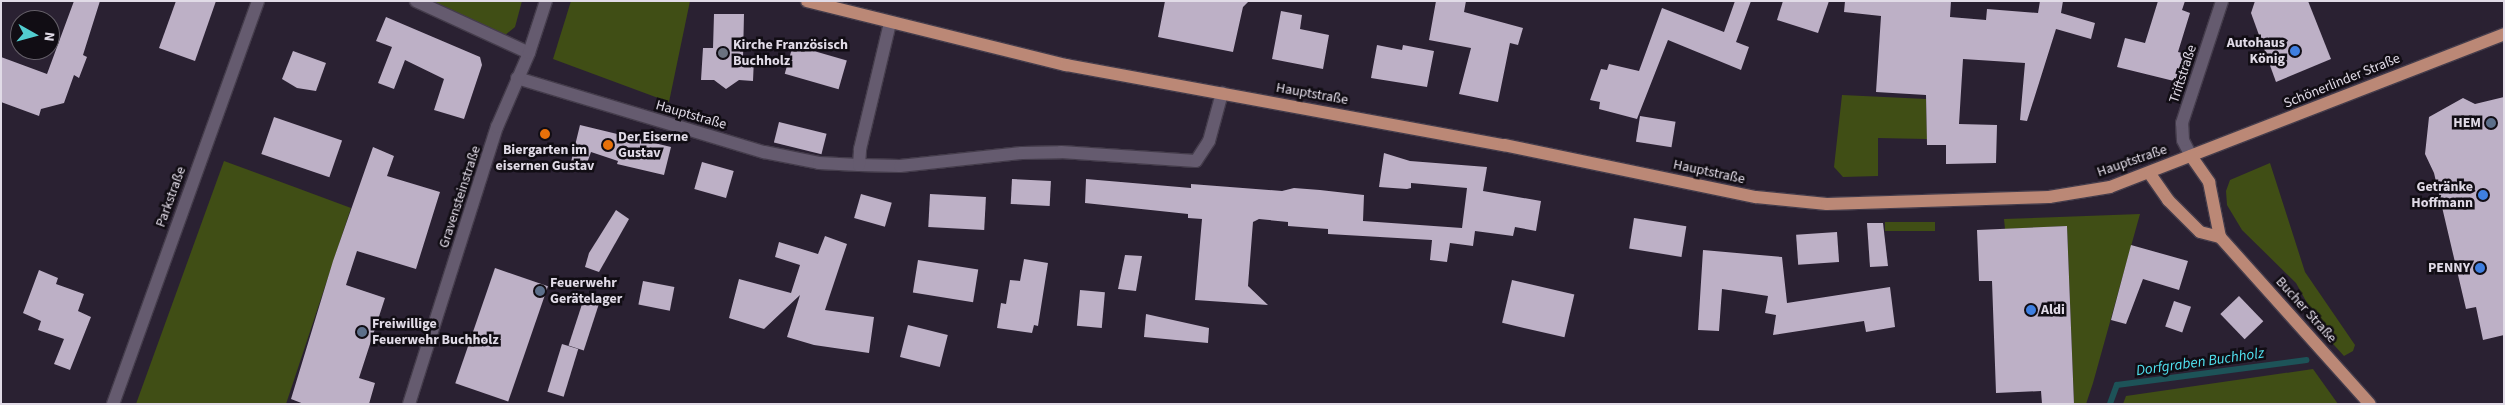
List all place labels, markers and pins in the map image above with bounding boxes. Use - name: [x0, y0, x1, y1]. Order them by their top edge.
- place label: Autohaus König: [2227, 35, 2285, 68]
- place label: Kirche Französisch Buchholz: [733, 37, 848, 70]
- marker: Autohaus König: [2289, 45, 2301, 57]
- marker: Kirche Französisch Buchholz: [717, 47, 729, 59]
- place label: HEM: [2453, 115, 2481, 131]
- marker: HEM: [2485, 117, 2497, 129]
- marker: Biergarten im eisernen Gustav: [539, 128, 551, 140]
- place label: Der Eiserne Gustav: [618, 129, 688, 162]
- marker: Der Eiserne Gustav: [602, 139, 614, 151]
- place label: Biergarten im eisernen Gustav: [496, 142, 594, 174]
- place label: Getränke Hoffmann: [2411, 179, 2473, 212]
- marker: Getränke Hoffmann: [2477, 189, 2489, 201]
- place label: PENNY: [2428, 260, 2470, 276]
- marker: PENNY: [2474, 262, 2486, 274]
- place label: Feuerwehr Gerätelager: [550, 275, 622, 308]
- marker: Feuerwehr Gerätelager: [534, 285, 546, 297]
- place label: Aldi: [2041, 302, 2065, 318]
- marker: Aldi: [2025, 304, 2037, 316]
- place label: Freiwillige Feuerwehr Buchholz: [372, 316, 499, 348]
- marker: Freiwillige Feuerwehr Buchholz: [356, 326, 368, 338]

